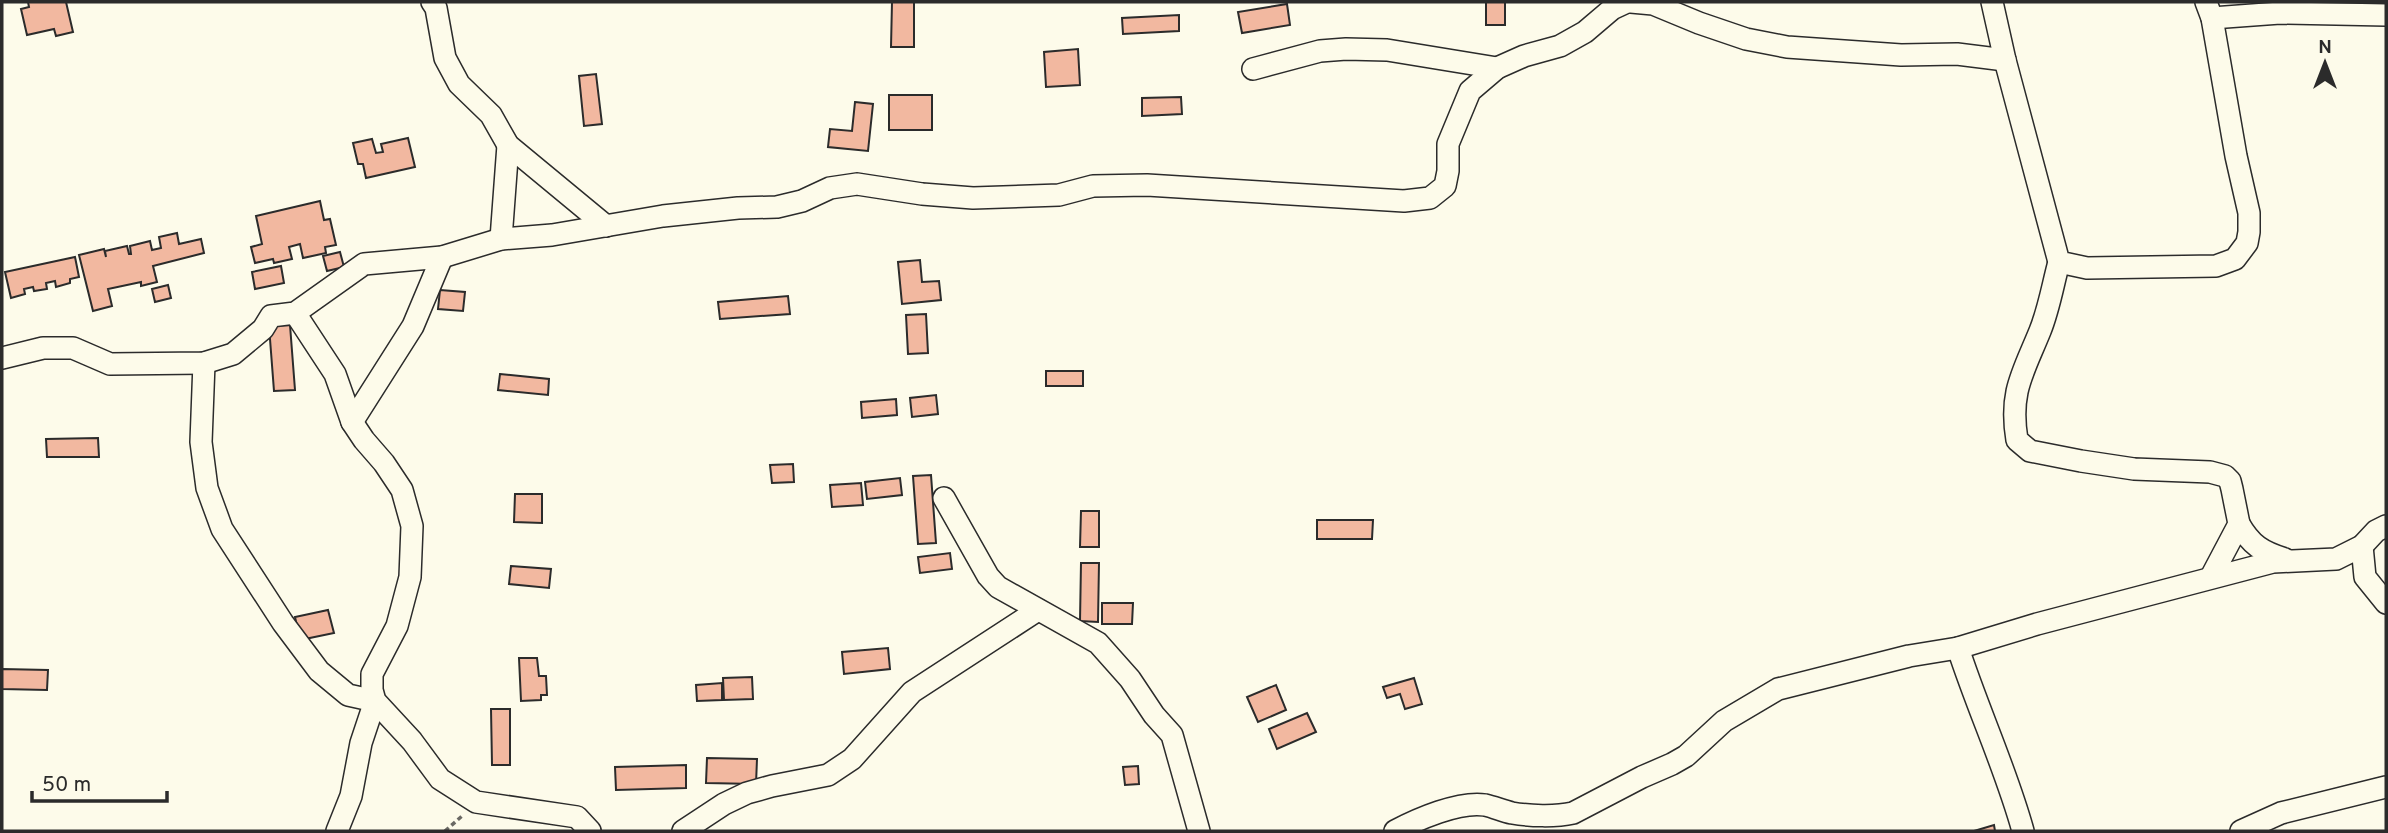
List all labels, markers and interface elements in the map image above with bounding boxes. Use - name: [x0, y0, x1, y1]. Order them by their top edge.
- north arrow: [2290, 28, 2360, 98]
- text: N: [2318, 36, 2332, 60]
- scale bar: [32, 760, 166, 804]
- text: 50 m: [42, 772, 91, 799]

